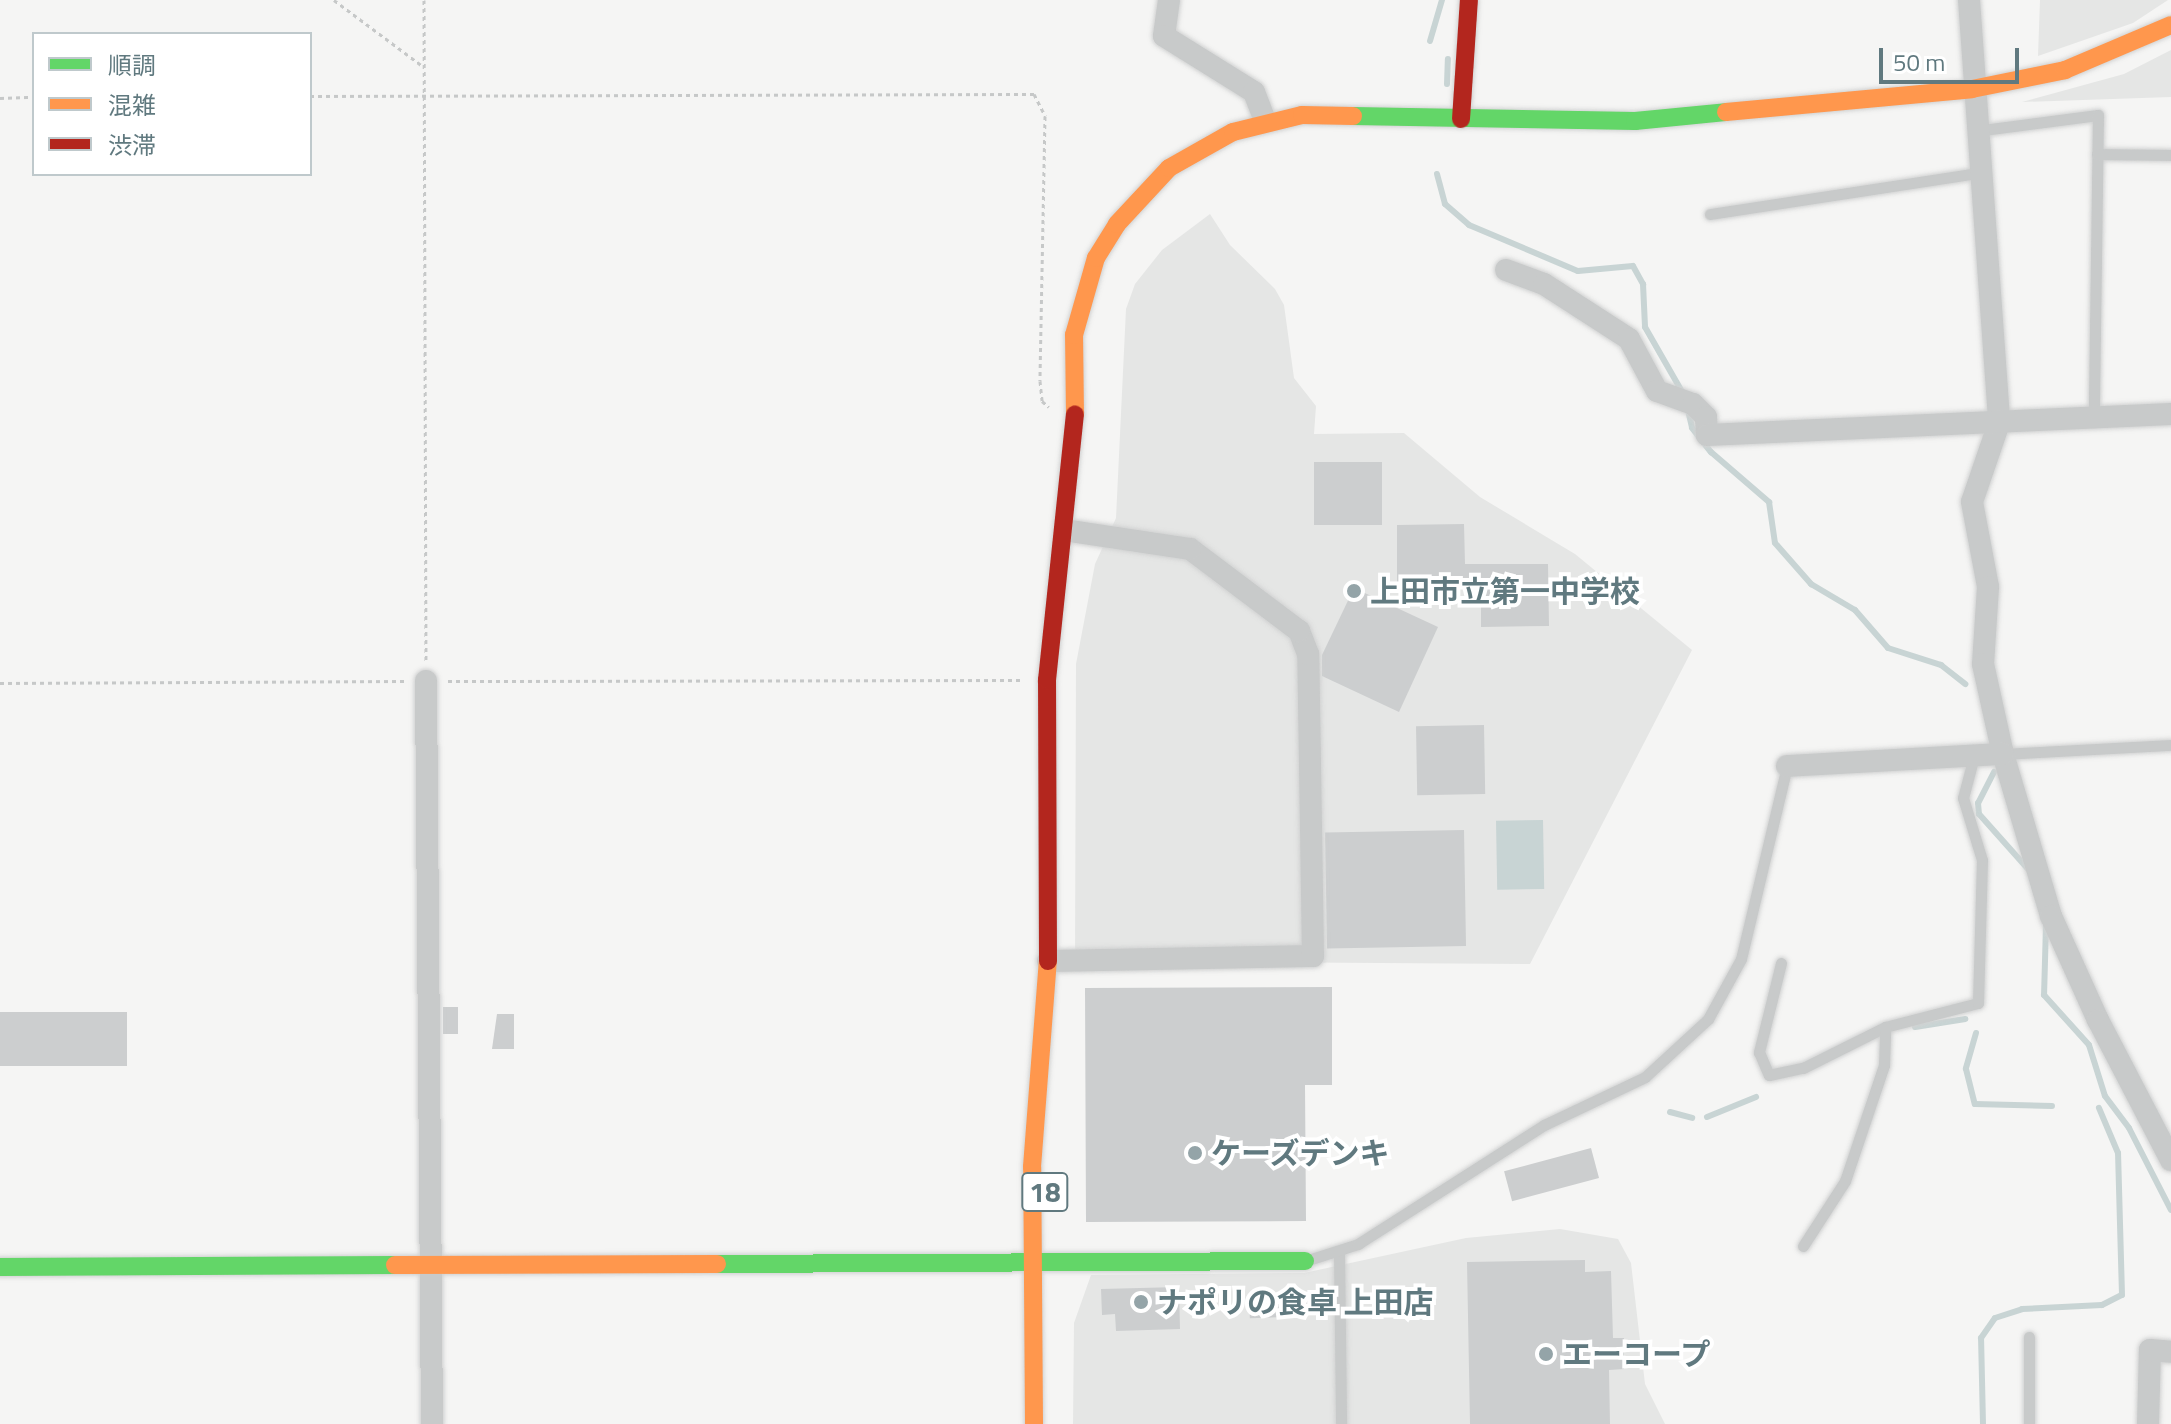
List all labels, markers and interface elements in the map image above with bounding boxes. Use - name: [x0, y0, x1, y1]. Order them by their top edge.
- legend: [32, 32, 312, 176]
- scale bar: [1883, 32, 2023, 82]
- text: 50 m: [1893, 44, 1945, 80]
- text: 順調: [108, 47, 156, 83]
- text: 混雑: [108, 87, 156, 123]
- text: 渋滞: [108, 127, 156, 163]
- place label: 上田市立第一中学校: [1370, 573, 1640, 609]
- marker: 上田市立第一中学校: [1345, 582, 1363, 600]
- place label: ケーズデンキ: [1211, 1135, 1391, 1171]
- marker: ケーズデンキ: [1186, 1144, 1204, 1162]
- road number: 18: [1021, 1168, 1069, 1216]
- place label: ナポリの食卓 上田店: [1157, 1284, 1434, 1320]
- marker: ナポリの食卓 上田店: [1132, 1293, 1150, 1311]
- place label: エーコープ: [1562, 1336, 1712, 1372]
- marker: エーコープ: [1537, 1345, 1555, 1363]

